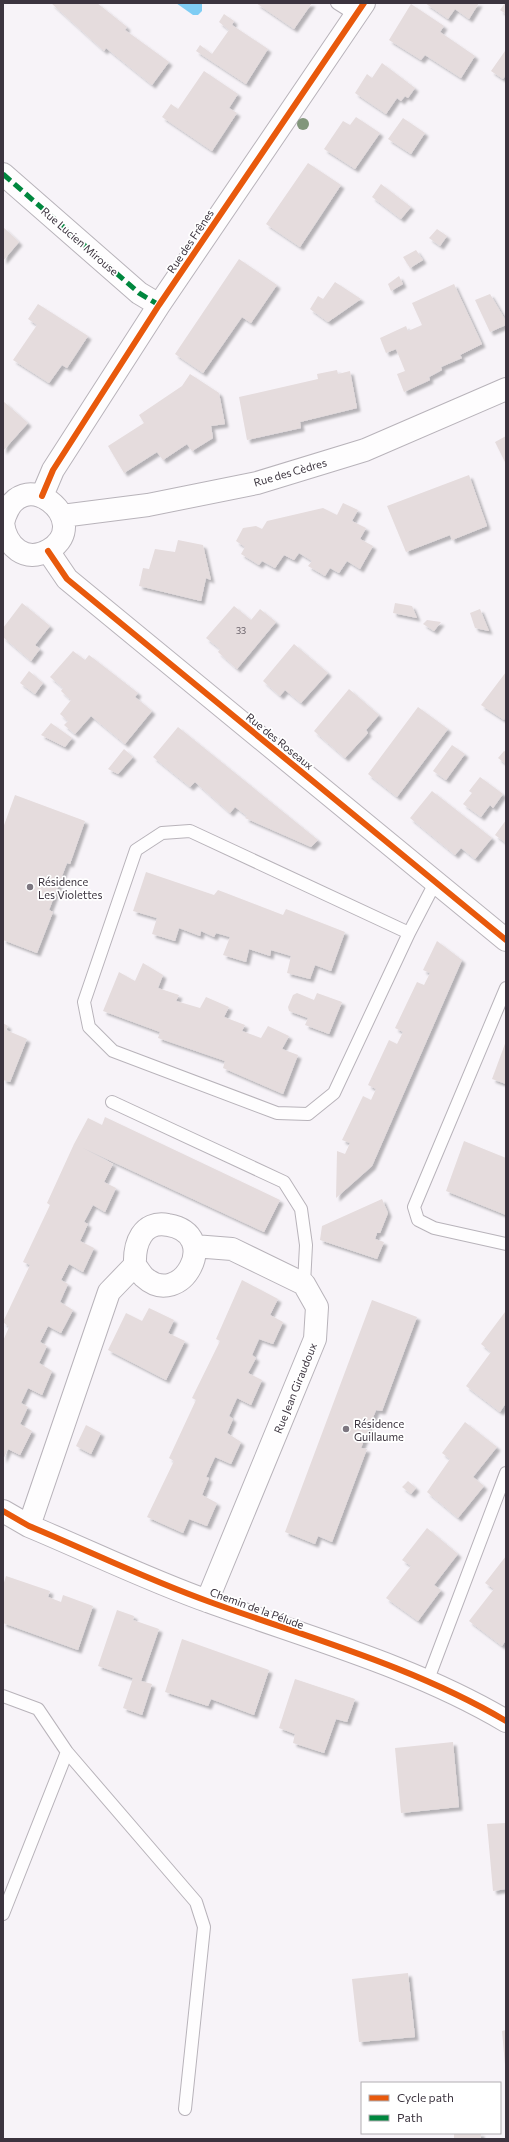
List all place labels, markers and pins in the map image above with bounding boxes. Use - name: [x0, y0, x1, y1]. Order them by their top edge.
- place label: Résidence Les Violettes: [38, 875, 102, 901]
- marker: Résidence Les Violettes: [25, 882, 35, 892]
- place label: Résidence Guillaume: [354, 1417, 405, 1443]
- marker: Résidence Guillaume: [341, 1424, 351, 1434]

